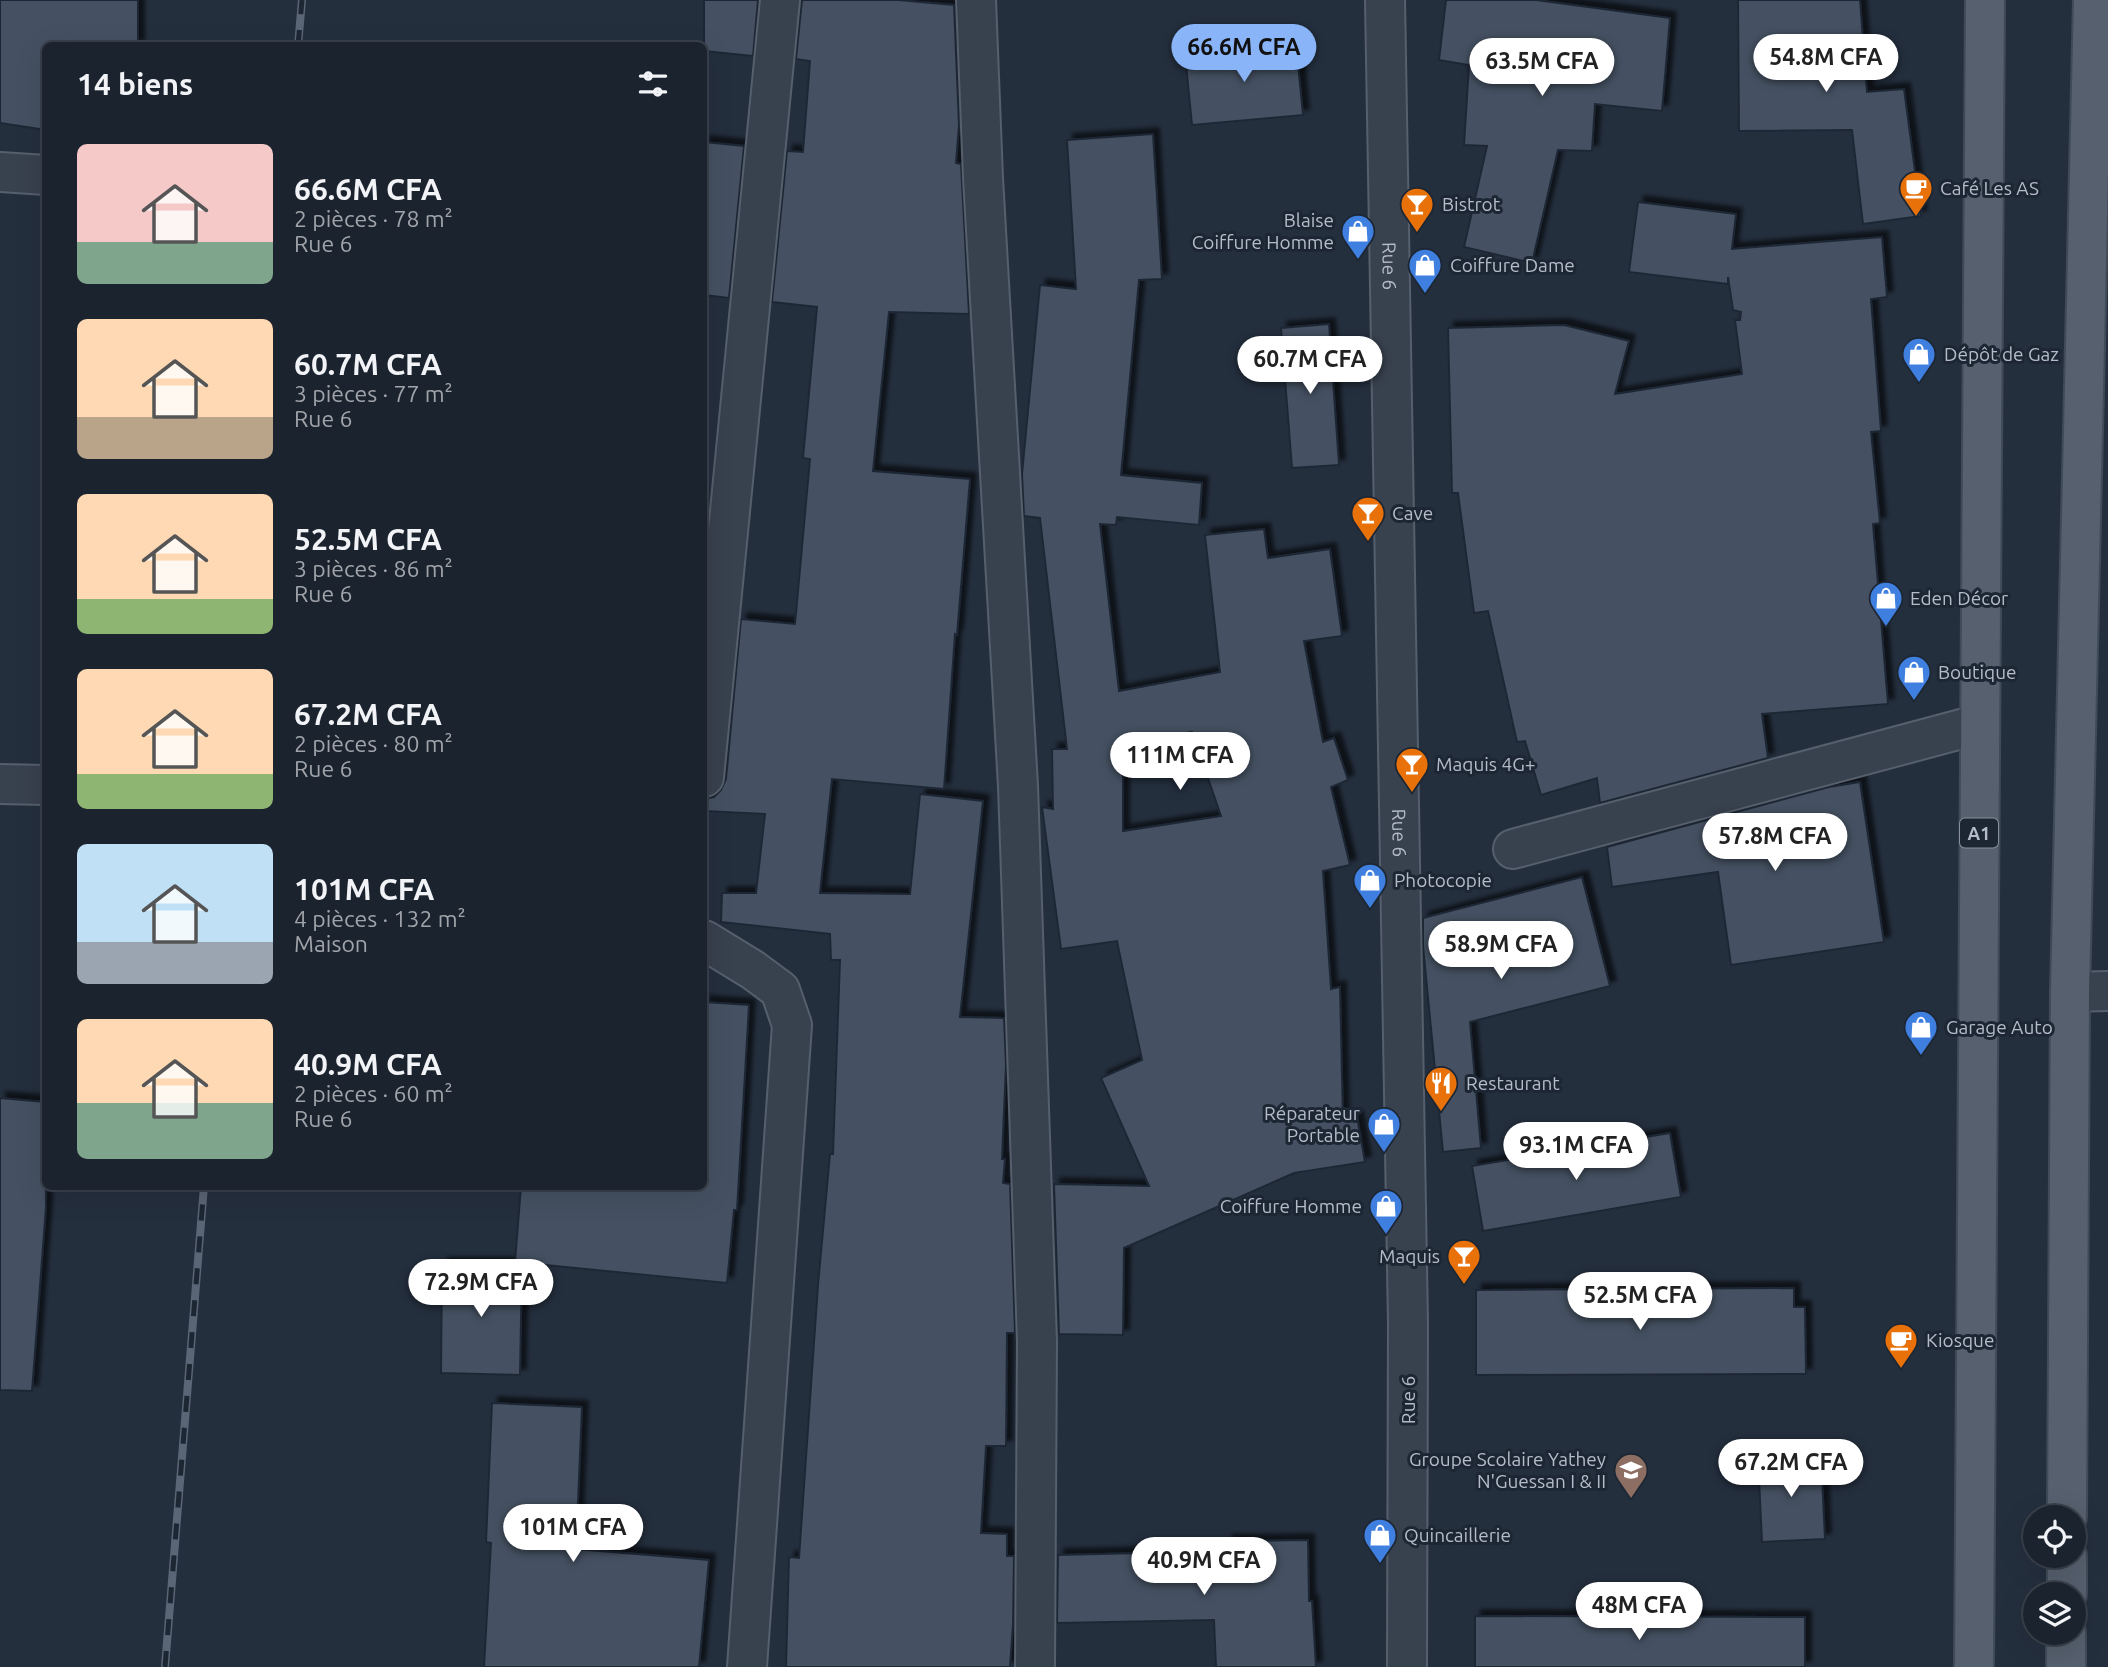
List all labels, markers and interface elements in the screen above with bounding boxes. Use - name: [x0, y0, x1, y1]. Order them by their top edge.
- pin: 66.6M CFA: [1164, 24, 1324, 84]
- text: 66.6M CFA: [1187, 34, 1301, 59]
- pin: 54.8M CFA: [1746, 34, 1906, 94]
- pin: 63.5M CFA: [1462, 38, 1622, 98]
- text: 54.8M CFA: [1769, 44, 1883, 69]
- text: 63.5M CFA: [1485, 48, 1599, 73]
- icon: filters: [634, 65, 672, 103]
- text: 14 biens: [77, 67, 193, 101]
- cafe icon: Café Les AS: [1897, 169, 1935, 218]
- icon: home: [133, 172, 217, 256]
- text: 66.6M CFA: [294, 172, 442, 206]
- place label: Café Les AS: [1940, 177, 2039, 199]
- bar icon: Bistrot: [1398, 185, 1436, 234]
- place label: Bistrot: [1442, 193, 1501, 215]
- text: 2 pièces · 78 m²: [294, 206, 453, 231]
- place label: Blaise Coiffure Homme: [1192, 209, 1334, 253]
- shop icon: Blaise Coiffure Homme: [1339, 212, 1377, 261]
- text: Rue 6: [294, 231, 352, 256]
- street label: Rue 6: [1378, 242, 1401, 290]
- shop icon: Coiffure Dame: [1406, 246, 1444, 295]
- place label: Coiffure Dame: [1450, 254, 1575, 276]
- shop icon: Dépôt de Gaz: [1900, 335, 1938, 384]
- pin: 60.7M CFA: [1230, 336, 1390, 396]
- place label: Dépôt de Gaz: [1944, 343, 2059, 365]
- text: 60.7M CFA: [1253, 346, 1367, 371]
- icon: home: [133, 347, 217, 431]
- text: 60.7M CFA: [294, 347, 442, 381]
- text: 3 pièces · 77 m²: [294, 381, 453, 406]
- text: Rue 6: [294, 406, 352, 431]
- bar icon: Cave: [1349, 494, 1387, 543]
- place label: Cave: [1392, 502, 1433, 524]
- icon: home: [133, 522, 217, 606]
- text: 52.5M CFA: [294, 522, 442, 556]
- text: 3 pièces · 86 m²: [294, 556, 453, 581]
- shop icon: Eden Décor: [1867, 579, 1905, 628]
- text: Rue 6: [294, 581, 352, 606]
- place label: Eden Décor: [1910, 587, 2008, 609]
- shop icon: Boutique: [1895, 653, 1933, 702]
- place label: Boutique: [1938, 661, 2017, 683]
- icon: home: [133, 697, 217, 781]
- text: 67.2M CFA: [294, 697, 442, 731]
- text: 2 pièces · 80 m²: [294, 731, 453, 756]
- pin: 111M CFA: [1108, 732, 1252, 792]
- text: 111M CFA: [1126, 742, 1234, 767]
- bar icon: Maquis 4G+: [1393, 745, 1431, 794]
- place label: Maquis 4G+: [1436, 753, 1535, 775]
- text: Rue 6: [294, 756, 352, 781]
- street label: Rue 6: [1388, 809, 1411, 857]
- pin: 57.8M CFA: [1695, 814, 1855, 873]
- road number: A1: [1960, 818, 1998, 848]
- text: 57.8M CFA: [1718, 823, 1832, 848]
- shop icon: Photocopie: [1351, 861, 1389, 910]
- place label: Photocopie: [1394, 869, 1492, 891]
- icon: home: [133, 872, 217, 956]
- text: 101M CFA: [294, 872, 434, 906]
- text: 4 pièces · 132 m²: [294, 906, 466, 931]
- pin: 58.9M CFA: [1421, 922, 1581, 981]
- text: Maison: [294, 931, 368, 956]
- text: 58.9M CFA: [1444, 931, 1558, 956]
- shop icon: Garage Auto: [1902, 1008, 1940, 1057]
- place label: Garage Auto: [1946, 1016, 2053, 1038]
- icon: home: [133, 1047, 217, 1131]
- text: 40.9M CFA: [294, 1047, 442, 1081]
- restaurant icon: Restaurant: [1422, 1064, 1460, 1113]
- place label: Restaurant: [1466, 1072, 1560, 1094]
- text: 2 pièces · 60 m²: [294, 1081, 453, 1106]
- place label: Réparateur Portable: [1264, 1102, 1360, 1146]
- shop icon: Réparateur Portable: [1365, 1105, 1403, 1154]
- text: Rue 6: [294, 1106, 352, 1131]
- pin: 93.1M CFA: [1496, 1122, 1656, 1182]
- text: 93.1M CFA: [1519, 1132, 1633, 1157]
- shop icon: Coiffure Homme: [1367, 1187, 1405, 1236]
- place label: Coiffure Homme: [1220, 1195, 1362, 1217]
- bar icon: Maquis: [1445, 1237, 1483, 1286]
- place label: Maquis: [1379, 1245, 1440, 1267]
- pin: 72.9M CFA: [401, 1260, 561, 1319]
- text: 72.9M CFA: [424, 1269, 538, 1294]
- pin: 52.5M CFA: [1560, 1272, 1720, 1332]
- text: 52.5M CFA: [1583, 1282, 1697, 1307]
- cafe icon: Kiosque: [1882, 1321, 1920, 1370]
- place label: Kiosque: [1926, 1329, 1994, 1351]
- street label: Rue 6: [1397, 1376, 1419, 1424]
- pin: 67.2M CFA: [1711, 1440, 1871, 1499]
- place label: Groupe Scolaire Yathey N'Guessan I & II: [1409, 1448, 1606, 1492]
- text: 67.2M CFA: [1734, 1449, 1848, 1474]
- school or university icon: Groupe Scolaire Yathey N'Guessan I & II: [1612, 1451, 1650, 1500]
- pin: 101M CFA: [501, 1504, 645, 1564]
- map controls: [2023, 1505, 2086, 1645]
- button: locate: [2023, 1505, 2086, 1568]
- text: 101M CFA: [519, 1514, 627, 1539]
- shop icon: Quincaillerie: [1361, 1516, 1399, 1565]
- place label: Quincaillerie: [1404, 1524, 1511, 1546]
- pin: 40.9M CFA: [1124, 1538, 1284, 1597]
- text: 40.9M CFA: [1147, 1547, 1261, 1572]
- pin: 48M CFA: [1574, 1582, 1704, 1642]
- button: layers: [2023, 1582, 2086, 1645]
- text: 48M CFA: [1592, 1592, 1686, 1617]

